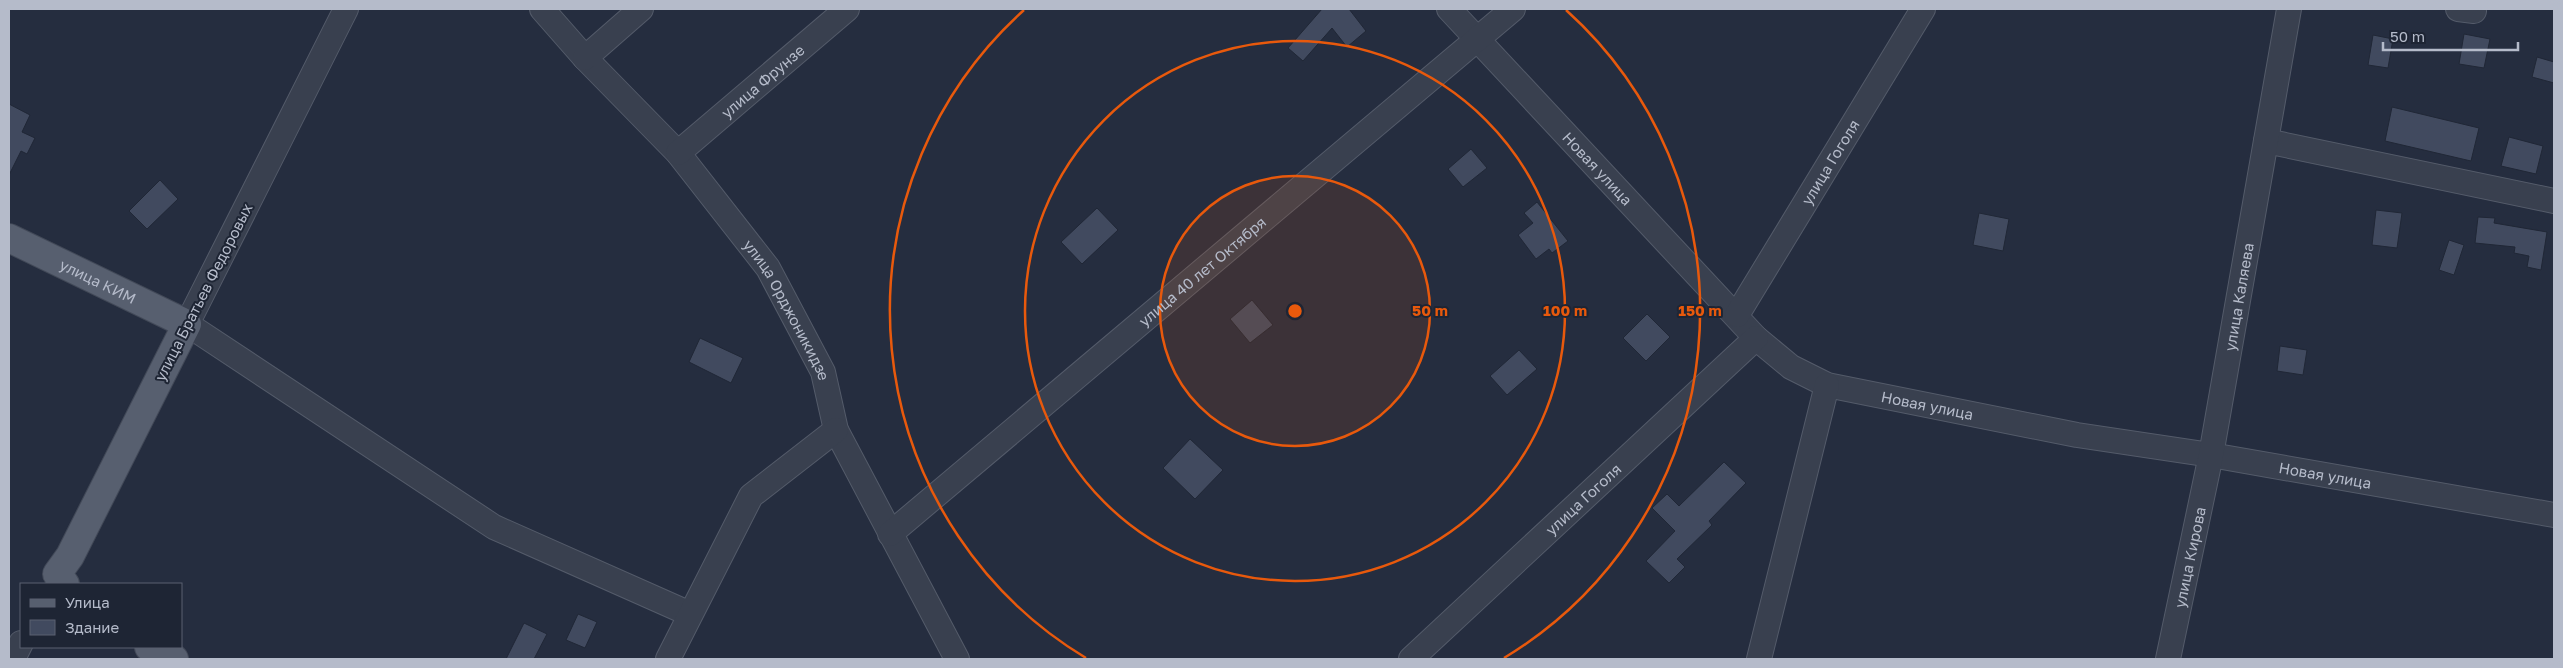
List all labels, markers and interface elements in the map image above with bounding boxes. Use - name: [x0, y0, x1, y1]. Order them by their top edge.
- scale bar: [2383, 20, 2518, 52]
- text: 50 m: [2390, 27, 2425, 45]
- street label: улица Фрунзе: [717, 40, 808, 122]
- street label: улица Гоголя: [1797, 116, 1863, 208]
- street label: Новая улица: [1559, 128, 1636, 209]
- street label: улица Братьев Федоровых: [150, 200, 256, 384]
- street label: улица 40 лет Октября: [1135, 212, 1269, 330]
- street label: улица Орджоникидзе: [740, 236, 834, 382]
- street label: улица Каляева: [2220, 241, 2257, 352]
- street label: улица КИМ: [57, 255, 139, 307]
- text: 50 m: [1412, 301, 1448, 319]
- text: 100 m: [1543, 301, 1587, 319]
- text: 150 m: [1678, 301, 1722, 319]
- centre of rings: [1286, 302, 1304, 320]
- street label: Новая улица: [1880, 387, 1975, 423]
- street label: Новая улица: [2277, 458, 2373, 492]
- street label: улица Гоголя: [1542, 459, 1625, 538]
- street label: улица Кирова: [2170, 505, 2209, 609]
- legend: [20, 583, 182, 648]
- text: Улица: [65, 593, 110, 611]
- text: Здание: [65, 618, 119, 636]

